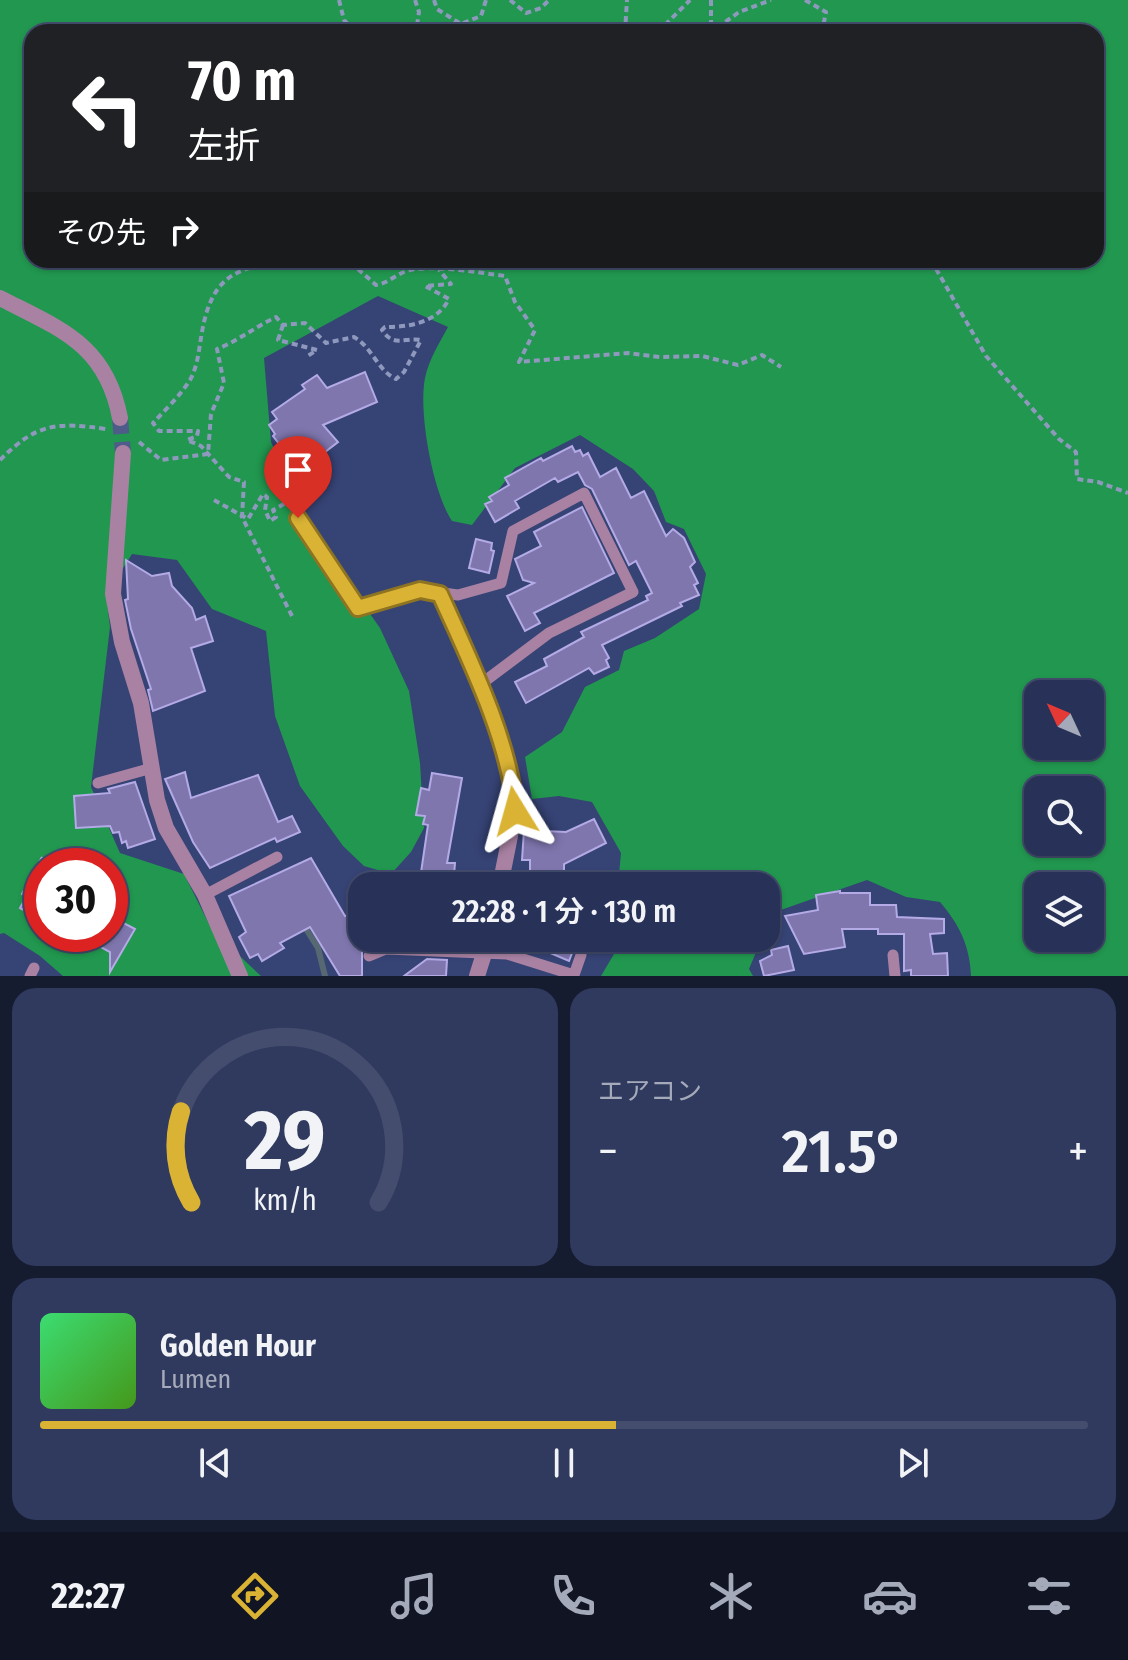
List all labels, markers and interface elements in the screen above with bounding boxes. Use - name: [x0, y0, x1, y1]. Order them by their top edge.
- text: 70 m: [188, 48, 296, 115]
- icon: left: [56, 56, 160, 160]
- text: 左折: [188, 124, 260, 168]
- icon: right: [162, 208, 206, 252]
- text: その先: [56, 215, 146, 251]
- pin: [264, 436, 332, 518]
- icon: arrive: [276, 448, 320, 492]
- north arrow: [1024, 680, 1104, 760]
- map controls: [1024, 680, 1104, 952]
- position arrow: [473, 769, 557, 853]
- button: search: [1024, 776, 1104, 856]
- speed limit sign: 30: [24, 848, 128, 952]
- button: layers: [1024, 872, 1104, 952]
- text: 22:28 · 1 分 · 130 m: [452, 894, 676, 930]
- text: エアコン: [598, 1076, 702, 1107]
- text: 29: [243, 1091, 326, 1191]
- text: 21.5°: [782, 1116, 904, 1188]
- text: −: [598, 1125, 618, 1178]
- text: +: [1068, 1125, 1088, 1178]
- text: km/h: [253, 1183, 317, 1218]
- text: Golden Hour: [160, 1328, 316, 1364]
- text: Lumen: [160, 1364, 231, 1395]
- icon: previous: [193, 1441, 237, 1485]
- icon: pause: [542, 1441, 586, 1485]
- icon: next: [891, 1441, 935, 1485]
- icon: directions: [227, 1568, 283, 1624]
- icon: music: [386, 1568, 442, 1624]
- icon: phone: [545, 1568, 601, 1624]
- icon: climate: [703, 1568, 759, 1624]
- icon: car: [862, 1568, 918, 1624]
- icon: filters: [1021, 1568, 1077, 1624]
- text: 22:27: [51, 1574, 125, 1618]

